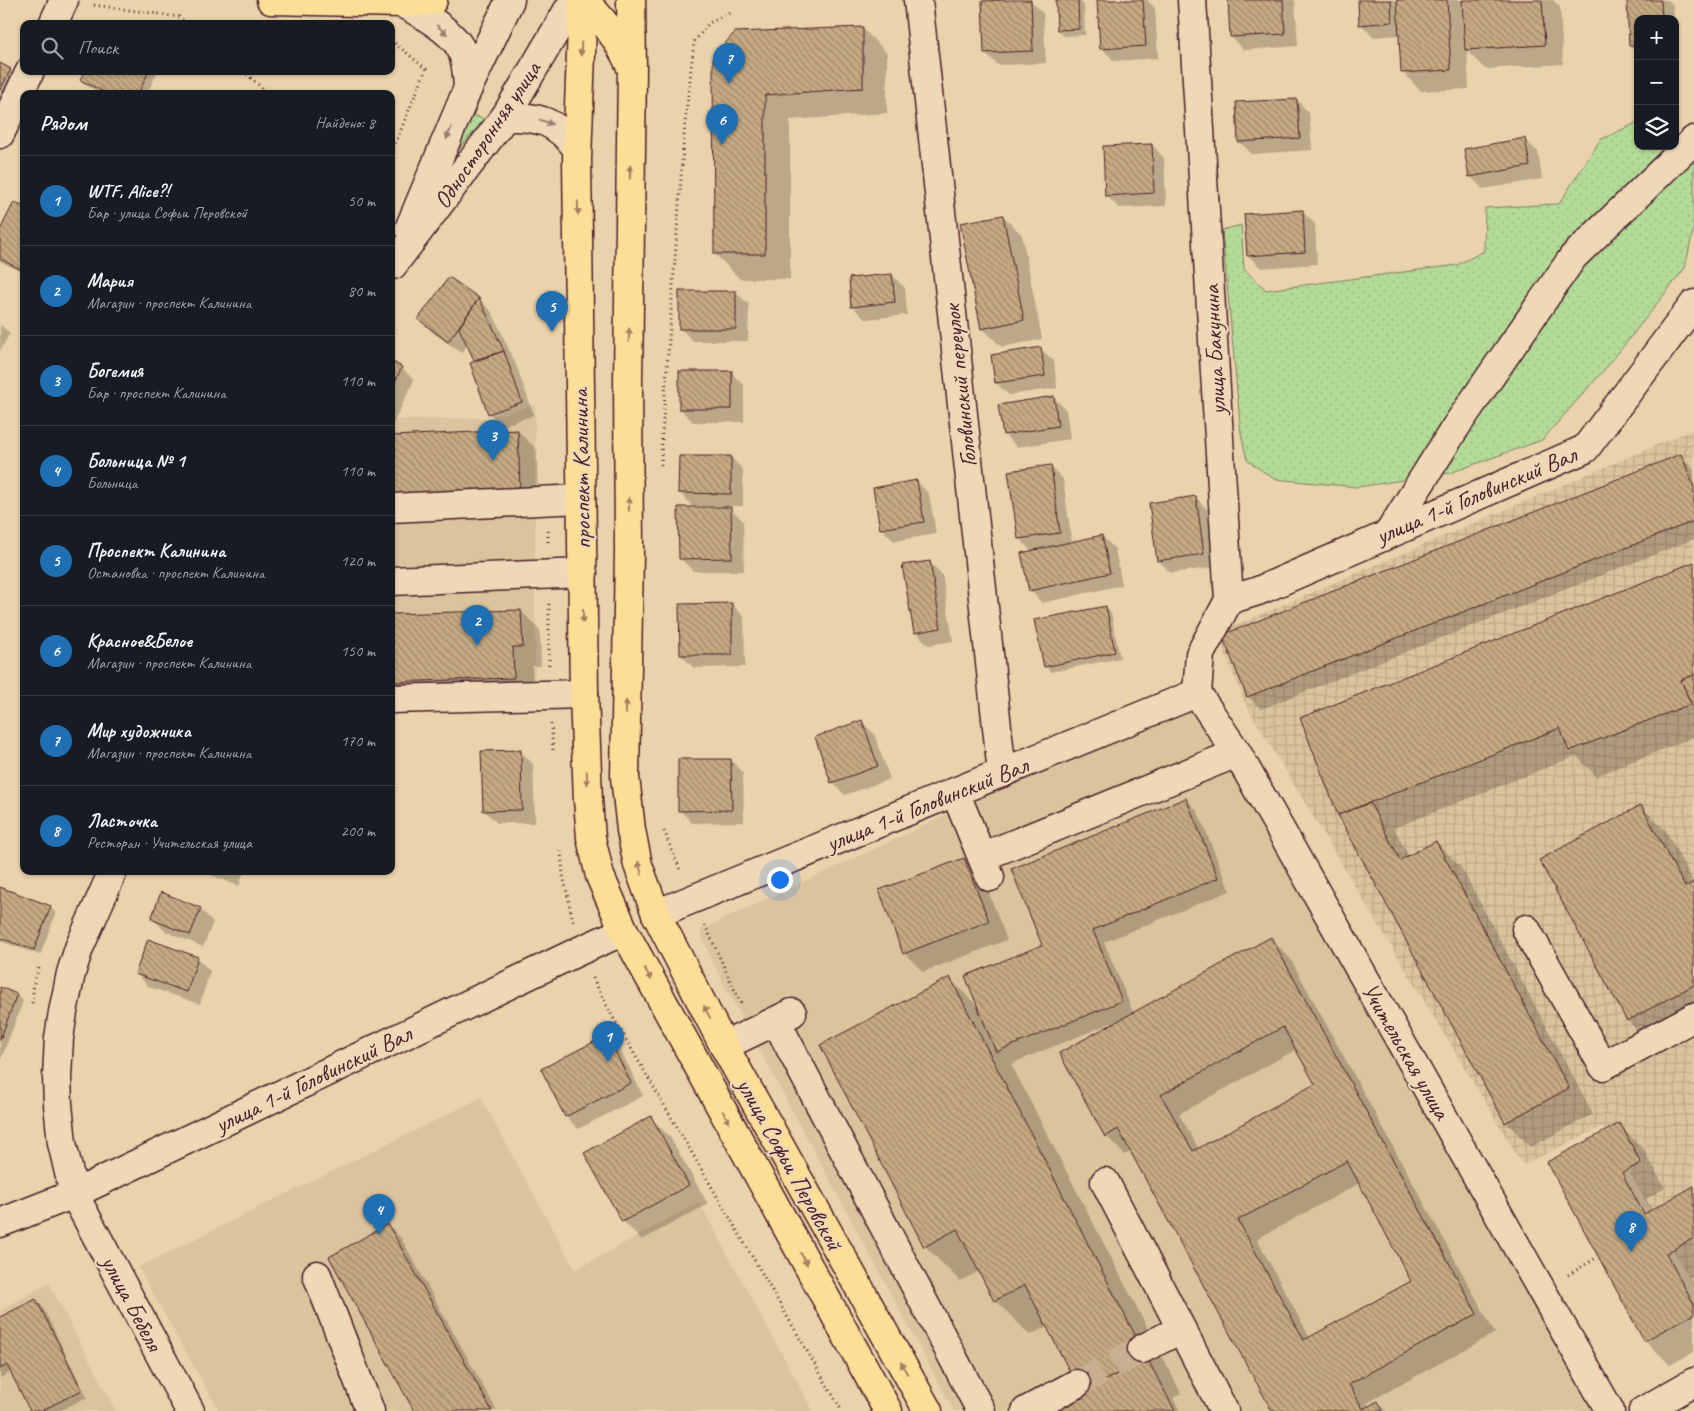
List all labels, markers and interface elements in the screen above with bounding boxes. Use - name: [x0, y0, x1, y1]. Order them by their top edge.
- map controls: [1634, 15, 1679, 150]
- button: +: [1634, 15, 1679, 60]
- search box: [20, 20, 395, 75]
- one-way arrow: [436, 24, 449, 35]
- icon: search: [38, 34, 66, 62]
- text: Поиск: [78, 36, 118, 60]
- one-way arrow: [577, 41, 585, 57]
- pin: 7: [713, 43, 745, 84]
- street label: Односторонняя улица: [427, 55, 548, 214]
- button: −: [1634, 60, 1679, 105]
- pin: 6: [706, 104, 738, 145]
- button: layers: [1634, 105, 1679, 150]
- text: Рядом: [40, 110, 87, 136]
- text: Найдено: 8: [315, 113, 375, 133]
- one-way arrow: [538, 119, 553, 126]
- one-way arrow: [444, 126, 452, 140]
- one-way arrow: [626, 164, 634, 180]
- text: WTF, Alice?!: [87, 179, 169, 203]
- text: 1: [52, 191, 60, 211]
- text: 50 m: [348, 191, 375, 211]
- one-way arrow: [574, 201, 582, 217]
- text: Бар · улица Софьи Перовской: [87, 203, 247, 223]
- text: Мария: [87, 269, 133, 293]
- text: 2: [52, 281, 60, 301]
- text: 80 m: [348, 281, 375, 301]
- street label: улица Бакунина: [1196, 283, 1232, 418]
- pin: 5: [536, 291, 568, 332]
- text: Магазин · проспект Калинина: [87, 293, 251, 313]
- street label: Головинский переулок: [936, 301, 983, 469]
- one-way arrow: [625, 326, 633, 342]
- text: Богемия: [87, 359, 143, 383]
- text: 3: [52, 371, 60, 391]
- text: 110 m: [341, 371, 375, 391]
- text: Бар · проспект Калинина: [87, 383, 226, 403]
- street label: проспект Калинина: [565, 386, 597, 549]
- pin: 3: [477, 420, 509, 461]
- street label: улица 1-й Головинский Вал: [1369, 439, 1582, 552]
- text: Больница № 1: [87, 449, 185, 473]
- text: 4: [52, 461, 60, 481]
- text: 110 m: [341, 461, 375, 481]
- text: Больница: [87, 473, 137, 493]
- one-way arrow: [625, 496, 633, 512]
- text: Проспект Калинина: [87, 539, 225, 563]
- text: 5: [53, 551, 59, 571]
- text: 120 m: [341, 551, 375, 571]
- text: Остановка · проспект Калинина: [87, 563, 264, 583]
- pin: 2: [461, 605, 493, 646]
- one-way arrow: [579, 608, 587, 624]
- text: Красное&Белое: [87, 629, 192, 653]
- text: 6: [52, 641, 60, 661]
- text: 150 m: [341, 641, 375, 661]
- text: Магазин · проспект Калинина: [87, 653, 251, 673]
- one-way arrow: [622, 699, 630, 715]
- text: Мир художника: [87, 719, 191, 743]
- text: 7: [52, 731, 60, 751]
- text: 170 m: [341, 731, 375, 751]
- text: Магазин · проспект Калинина: [87, 743, 251, 763]
- street label: улица 1-й Головинский Вал: [820, 749, 1034, 859]
- one-way arrow: [583, 771, 591, 787]
- text: Ласточка: [87, 809, 157, 833]
- text: 8: [52, 821, 60, 841]
- text: 200 m: [341, 821, 375, 841]
- text: Ресторан · Учительская улица: [87, 833, 252, 853]
- one-way arrow: [635, 861, 643, 876]
- your location: [767, 867, 793, 893]
- one-way arrow: [643, 968, 652, 981]
- street label: Учительская улица: [1355, 978, 1458, 1126]
- one-way arrow: [703, 1005, 711, 1019]
- street label: улица 1-й Головинский Вал: [208, 1018, 418, 1140]
- pin: 1: [592, 1021, 624, 1062]
- street label: улица Софьи Перовской: [729, 1071, 851, 1257]
- one-way arrow: [722, 1109, 730, 1124]
- pin: 4: [363, 1194, 395, 1235]
- pin: 8: [1615, 1211, 1647, 1252]
- street label: улица Бебеля: [94, 1249, 170, 1357]
- one-way arrow: [800, 1252, 809, 1266]
- one-way arrow: [900, 1361, 908, 1376]

